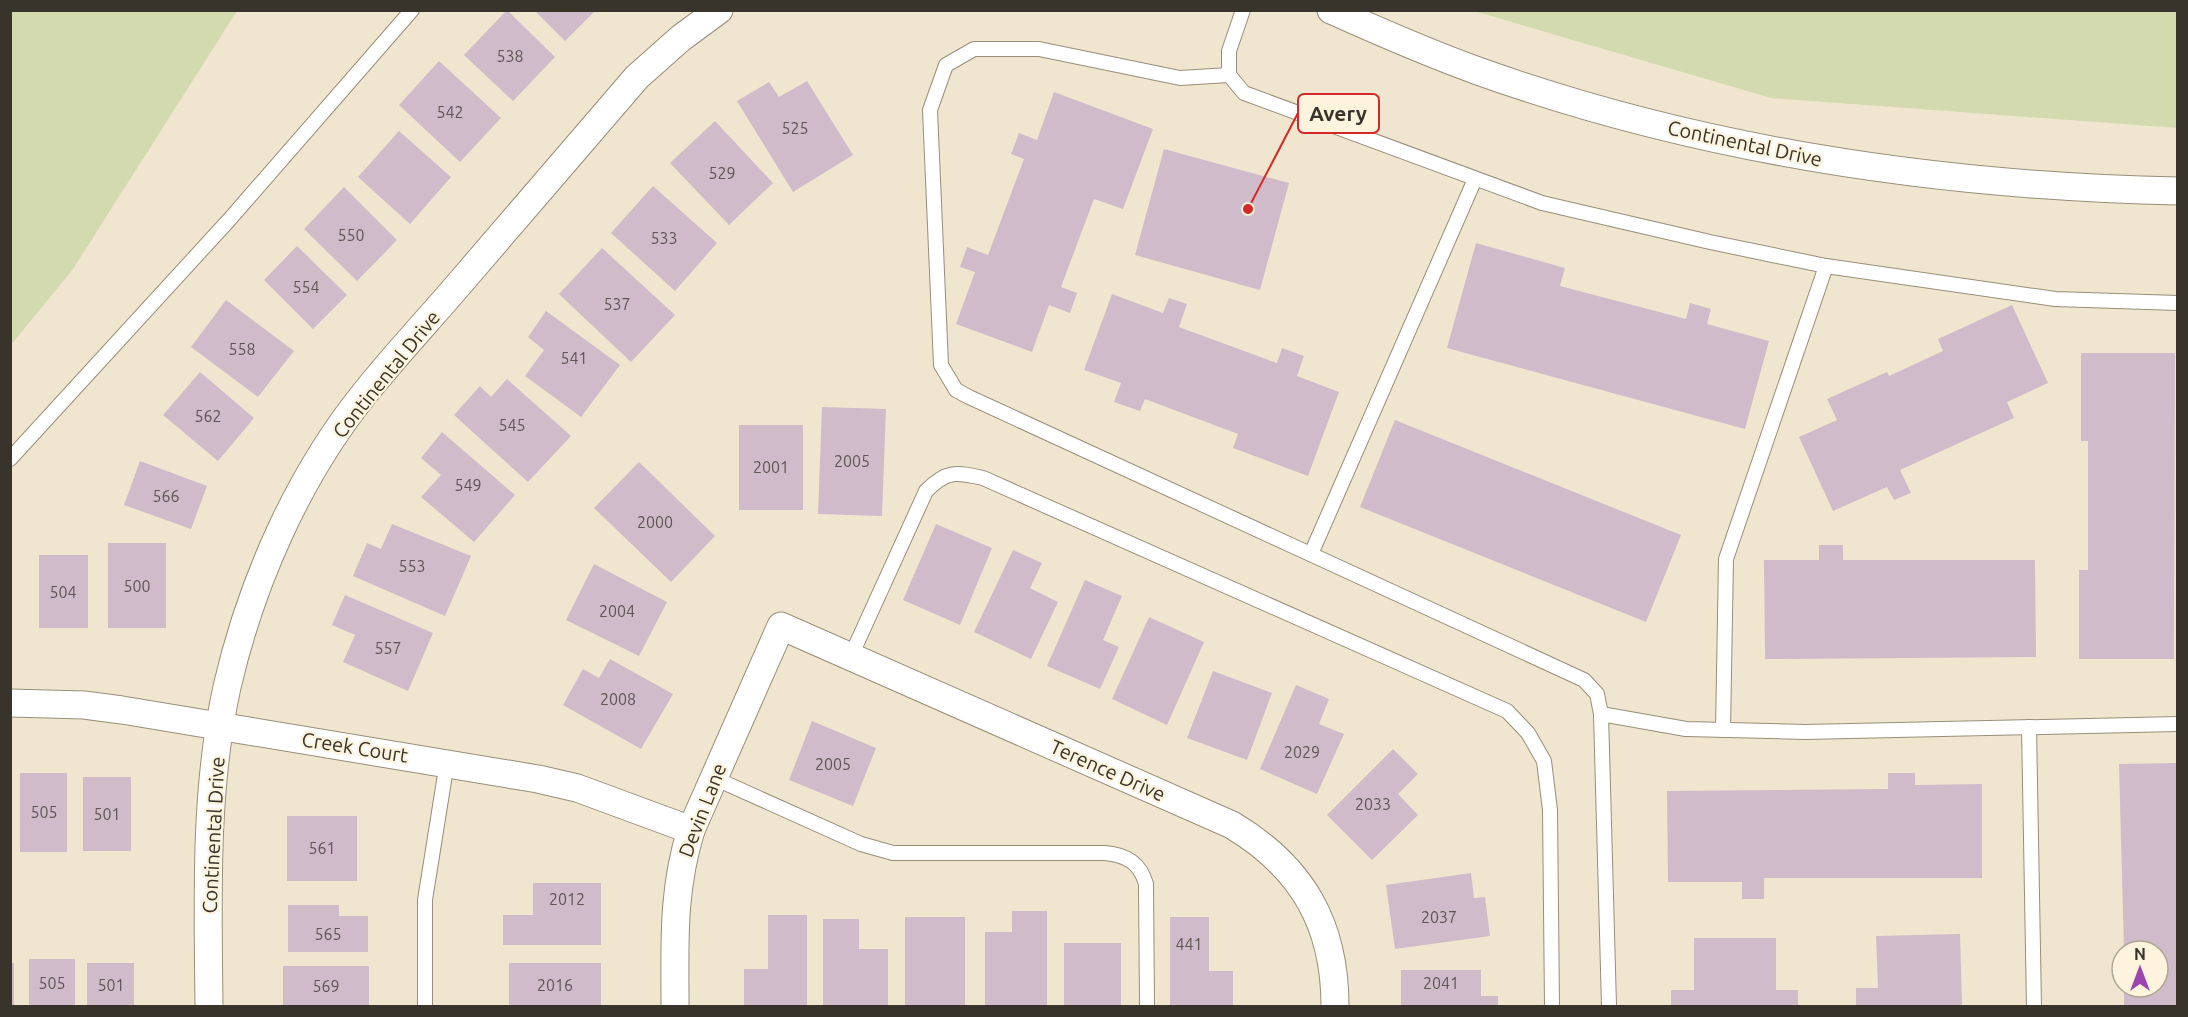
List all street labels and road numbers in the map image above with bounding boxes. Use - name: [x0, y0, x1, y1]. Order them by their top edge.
- street label: Continental Drive: [1666, 115, 1824, 171]
- street label: Continental Drive: [328, 306, 444, 442]
- street label: Creek Court: [300, 727, 410, 767]
- street label: Terence Drive: [1047, 734, 1169, 806]
- street label: Continental Drive: [197, 756, 229, 914]
- street label: Devin Lane: [674, 760, 730, 860]

